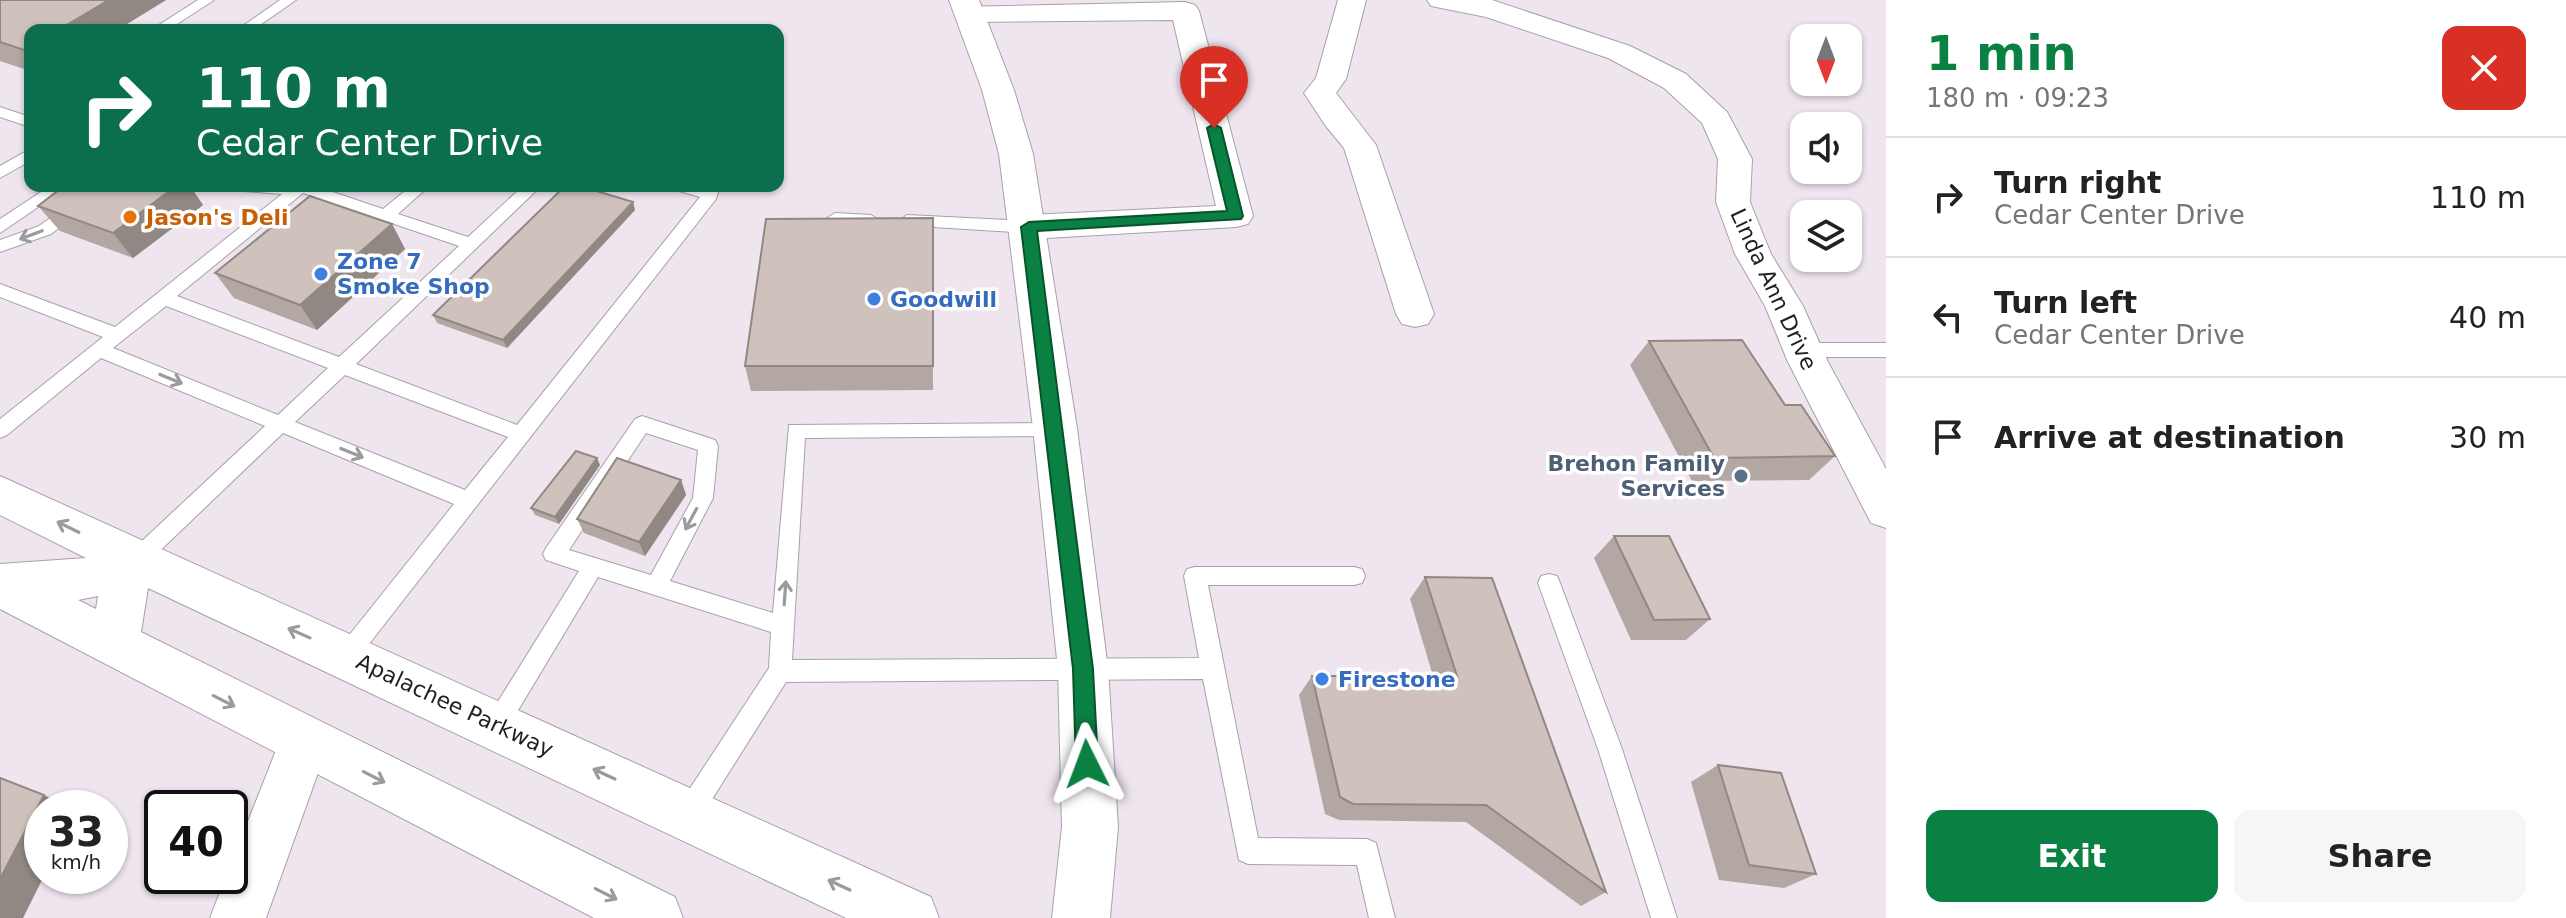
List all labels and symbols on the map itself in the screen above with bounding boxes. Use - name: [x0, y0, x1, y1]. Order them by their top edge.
- north arrow: [1790, 24, 1862, 96]
- pin: [1180, 46, 1248, 128]
- street label: Linda Ann Drive: [1725, 204, 1822, 374]
- place label: Jason's Deli: [144, 205, 289, 230]
- marker: Jason's Deli: [121, 208, 139, 226]
- one-way arrow: [19, 229, 44, 243]
- place label: Zone 7 Smoke Shop: [337, 249, 490, 299]
- marker: Zone 7 Smoke Shop: [312, 265, 330, 283]
- place label: Goodwill: [890, 287, 997, 312]
- marker: Goodwill: [865, 290, 883, 308]
- one-way arrow: [158, 373, 183, 388]
- one-way arrow: [339, 447, 364, 461]
- place label: Brehon Family Services: [1547, 451, 1725, 501]
- marker: Brehon Family Services: [1732, 467, 1750, 485]
- one-way arrow: [683, 507, 699, 531]
- one-way arrow: [56, 519, 80, 534]
- one-way arrow: [778, 580, 793, 607]
- one-way arrow: [287, 625, 311, 640]
- street label: Apalachee Parkway: [352, 649, 557, 762]
- place label: Firestone: [1338, 667, 1456, 692]
- marker: Firestone: [1313, 670, 1331, 688]
- one-way arrow: [211, 694, 235, 709]
- position arrow: [1045, 722, 1129, 806]
- one-way arrow: [592, 766, 616, 781]
- one-way arrow: [362, 770, 386, 786]
- speed limit sign: 40: [144, 790, 248, 894]
- one-way arrow: [827, 877, 851, 892]
- one-way arrow: [594, 887, 618, 902]

